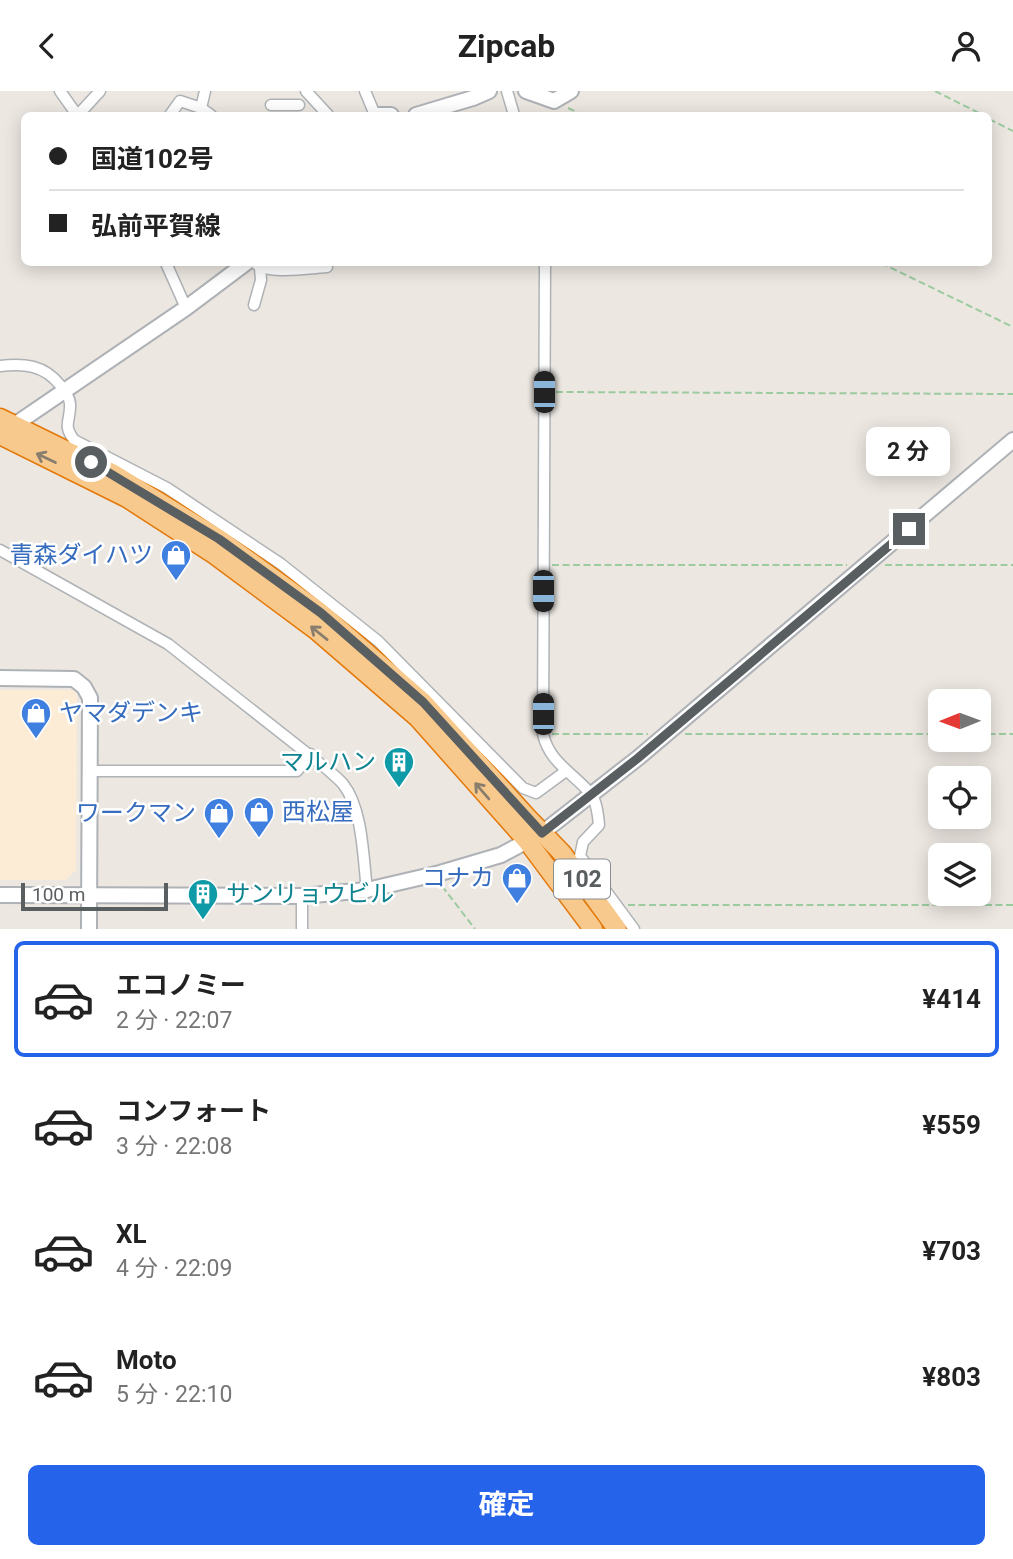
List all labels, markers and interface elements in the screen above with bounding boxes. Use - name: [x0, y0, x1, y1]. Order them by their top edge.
- icon: back: [28, 27, 66, 65]
- text: Zipcab: [458, 27, 555, 65]
- icon: person: [947, 27, 985, 65]
- text: 国道102号: [91, 144, 214, 174]
- text: 弘前平賀線: [91, 211, 221, 241]
- car: [534, 371, 555, 413]
- callout: 2 分: [867, 427, 951, 477]
- text: 2 分: [887, 438, 929, 465]
- route start: [75, 446, 107, 478]
- one-way arrow: [36, 450, 57, 464]
- route end: [893, 513, 925, 545]
- shop icon: 青森ダイハツ: [159, 538, 193, 582]
- place label: 青森ダイハツ: [9, 541, 153, 569]
- car: [533, 570, 554, 612]
- one-way arrow: [310, 625, 328, 641]
- north arrow: [928, 689, 990, 753]
- map controls: [928, 689, 991, 906]
- car: [533, 693, 554, 735]
- shop icon: ヤマダデンキ: [19, 696, 53, 740]
- place label: ヤマダデンキ: [59, 699, 203, 727]
- building icon: マルハン: [382, 745, 416, 789]
- place label: マルハン: [280, 748, 376, 776]
- button: locate: [928, 766, 991, 829]
- one-way arrow: [474, 782, 490, 800]
- shop icon: 西松屋: [242, 795, 276, 839]
- shop icon: ワークマン: [202, 796, 236, 840]
- place label: 西松屋: [282, 798, 354, 826]
- place label: ワークマン: [76, 799, 196, 827]
- button: layers: [928, 843, 991, 906]
- road number: 102: [554, 859, 610, 899]
- shop icon: コナカ: [500, 861, 534, 905]
- place label: コナカ: [422, 864, 494, 892]
- building icon: サンリョウビル: [186, 877, 220, 921]
- scale bar: [21, 880, 168, 912]
- place label: サンリョウビル: [226, 880, 394, 908]
- text: 100 m: [32, 883, 85, 906]
- icon: car: [32, 968, 95, 1031]
- text: エコノミー: [116, 970, 246, 1000]
- text: ¥414: [922, 984, 981, 1014]
- text: 2 分 · 22:07: [116, 1007, 232, 1034]
- icon: car: [32, 1094, 95, 1157]
- text: コンフォート: [116, 1096, 271, 1126]
- text: ¥559: [922, 1110, 981, 1140]
- text: 3 分 · 22:08: [116, 1133, 232, 1160]
- text: XL: [116, 1219, 147, 1249]
- icon: car: [32, 1220, 95, 1283]
- text: ¥703: [922, 1236, 981, 1266]
- text: 4 分 · 22:09: [116, 1255, 232, 1282]
- text: Moto: [116, 1345, 177, 1375]
- icon: car: [32, 1346, 95, 1409]
- text: ¥803: [922, 1362, 981, 1392]
- text: 5 分 · 22:10: [116, 1381, 232, 1408]
- button: 確定: [28, 1465, 985, 1545]

